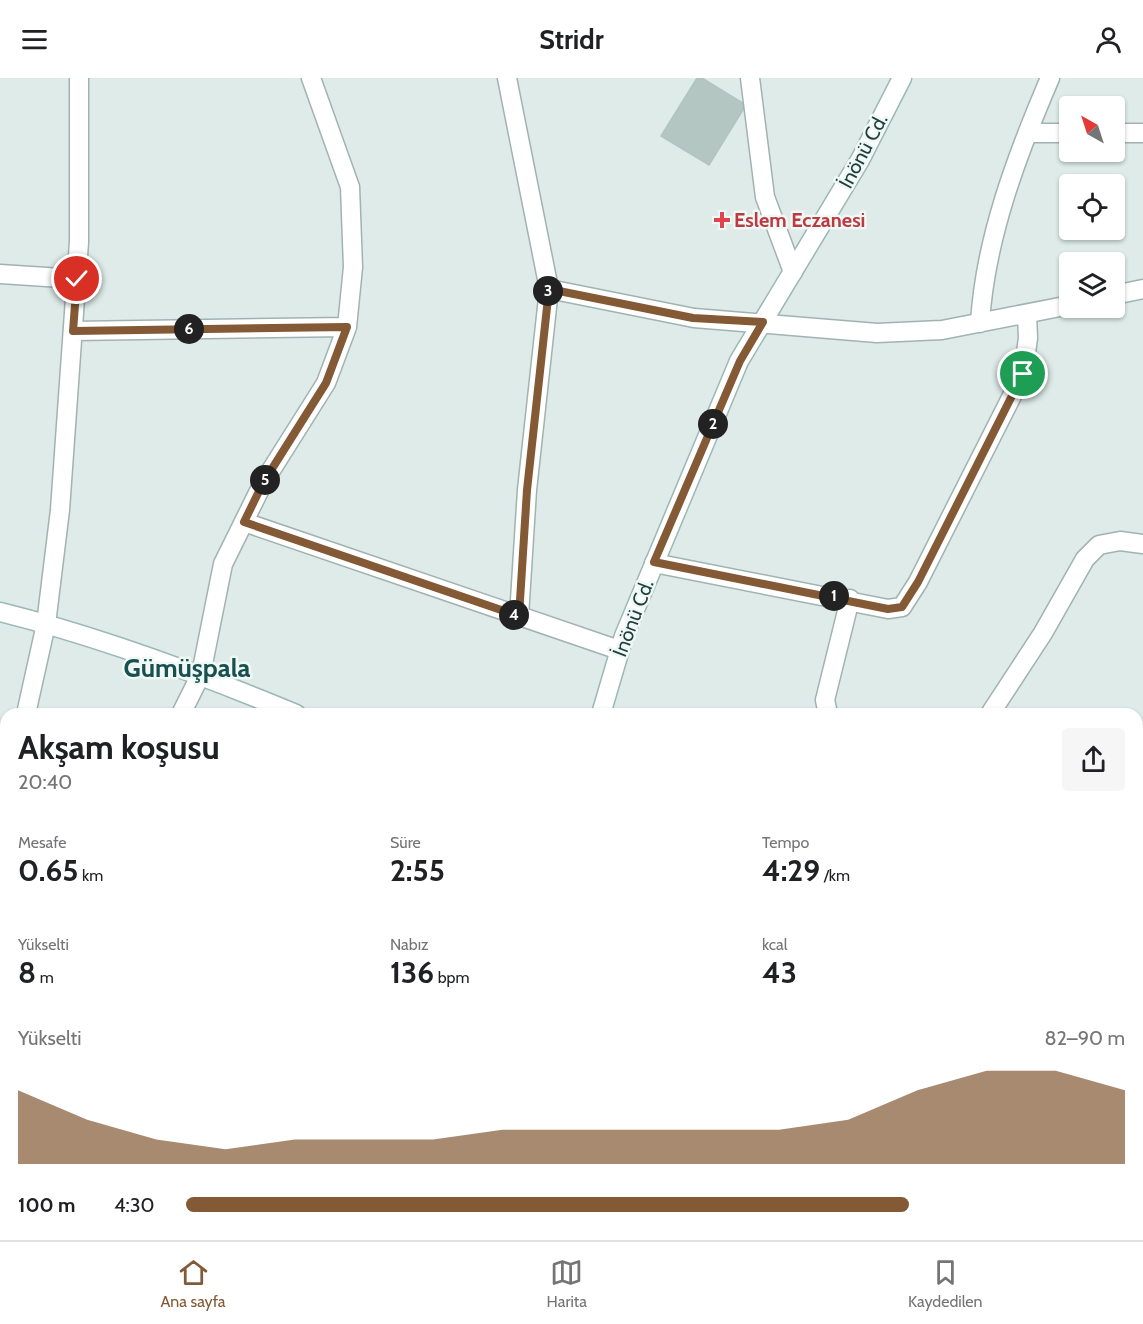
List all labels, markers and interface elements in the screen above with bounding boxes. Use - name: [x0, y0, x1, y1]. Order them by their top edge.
- icon: menu: [18, 23, 51, 56]
- text: Stridr: [539, 23, 604, 56]
- icon: person: [1092, 23, 1125, 56]
- north arrow: [1059, 96, 1125, 162]
- map controls: [1059, 96, 1125, 318]
- street label: İnönü Cd.: [833, 110, 893, 192]
- button: locate: [1059, 174, 1125, 240]
- place label: Eslem Eczanesi: [734, 208, 865, 232]
- marker: Eslem Eczanesi: [715, 213, 729, 227]
- button: layers: [1059, 252, 1125, 318]
- pin: [51, 253, 102, 304]
- icon: check: [60, 262, 93, 295]
- pin: 3: [533, 276, 563, 306]
- text: 3: [544, 281, 552, 300]
- pin: 6: [174, 314, 204, 344]
- text: 6: [185, 319, 194, 338]
- pin: [997, 348, 1048, 399]
- icon: arrive: [1006, 357, 1039, 390]
- pin: 2: [698, 409, 728, 439]
- text: 2: [709, 414, 717, 433]
- pin: 5: [250, 465, 280, 495]
- text: 5: [261, 470, 269, 489]
- street label: İnönü Cd.: [607, 576, 659, 660]
- pin: 1: [819, 581, 849, 611]
- text: 1: [831, 586, 837, 605]
- pin: 4: [499, 600, 529, 630]
- text: 4: [509, 605, 519, 624]
- district label: Gümüşpala: [124, 652, 250, 684]
- text: Akşam koşusu: [18, 727, 220, 767]
- button: share: [1062, 728, 1125, 791]
- text: 20:40: [18, 770, 72, 794]
- text: Mesafe: [18, 833, 67, 852]
- text: Süre: [390, 833, 421, 852]
- text: Tempo: [762, 833, 809, 852]
- text: 0.65: [18, 852, 78, 889]
- text: 2:55: [390, 852, 445, 889]
- text: 4:29: [762, 852, 820, 889]
- text: km: [78, 866, 103, 885]
- text: /km: [820, 866, 850, 885]
- text: Yükselti: [18, 935, 69, 954]
- text: Nabız: [390, 935, 429, 954]
- text: kcal: [762, 935, 788, 954]
- text: 8: [18, 954, 36, 991]
- text: 136: [390, 954, 434, 991]
- text: 43: [762, 954, 797, 991]
- text: m: [36, 968, 54, 987]
- text: bpm: [434, 968, 470, 987]
- text: Yükselti: [18, 1026, 82, 1050]
- text: 82–90 m: [1044, 1026, 1125, 1050]
- text: 100 m: [18, 1193, 76, 1217]
- text: 4:30: [114, 1193, 155, 1217]
- tab: Ana sayfa: [161, 1256, 226, 1311]
- tab: Harita: [547, 1256, 587, 1311]
- tab: Kaydedilen: [908, 1256, 982, 1311]

